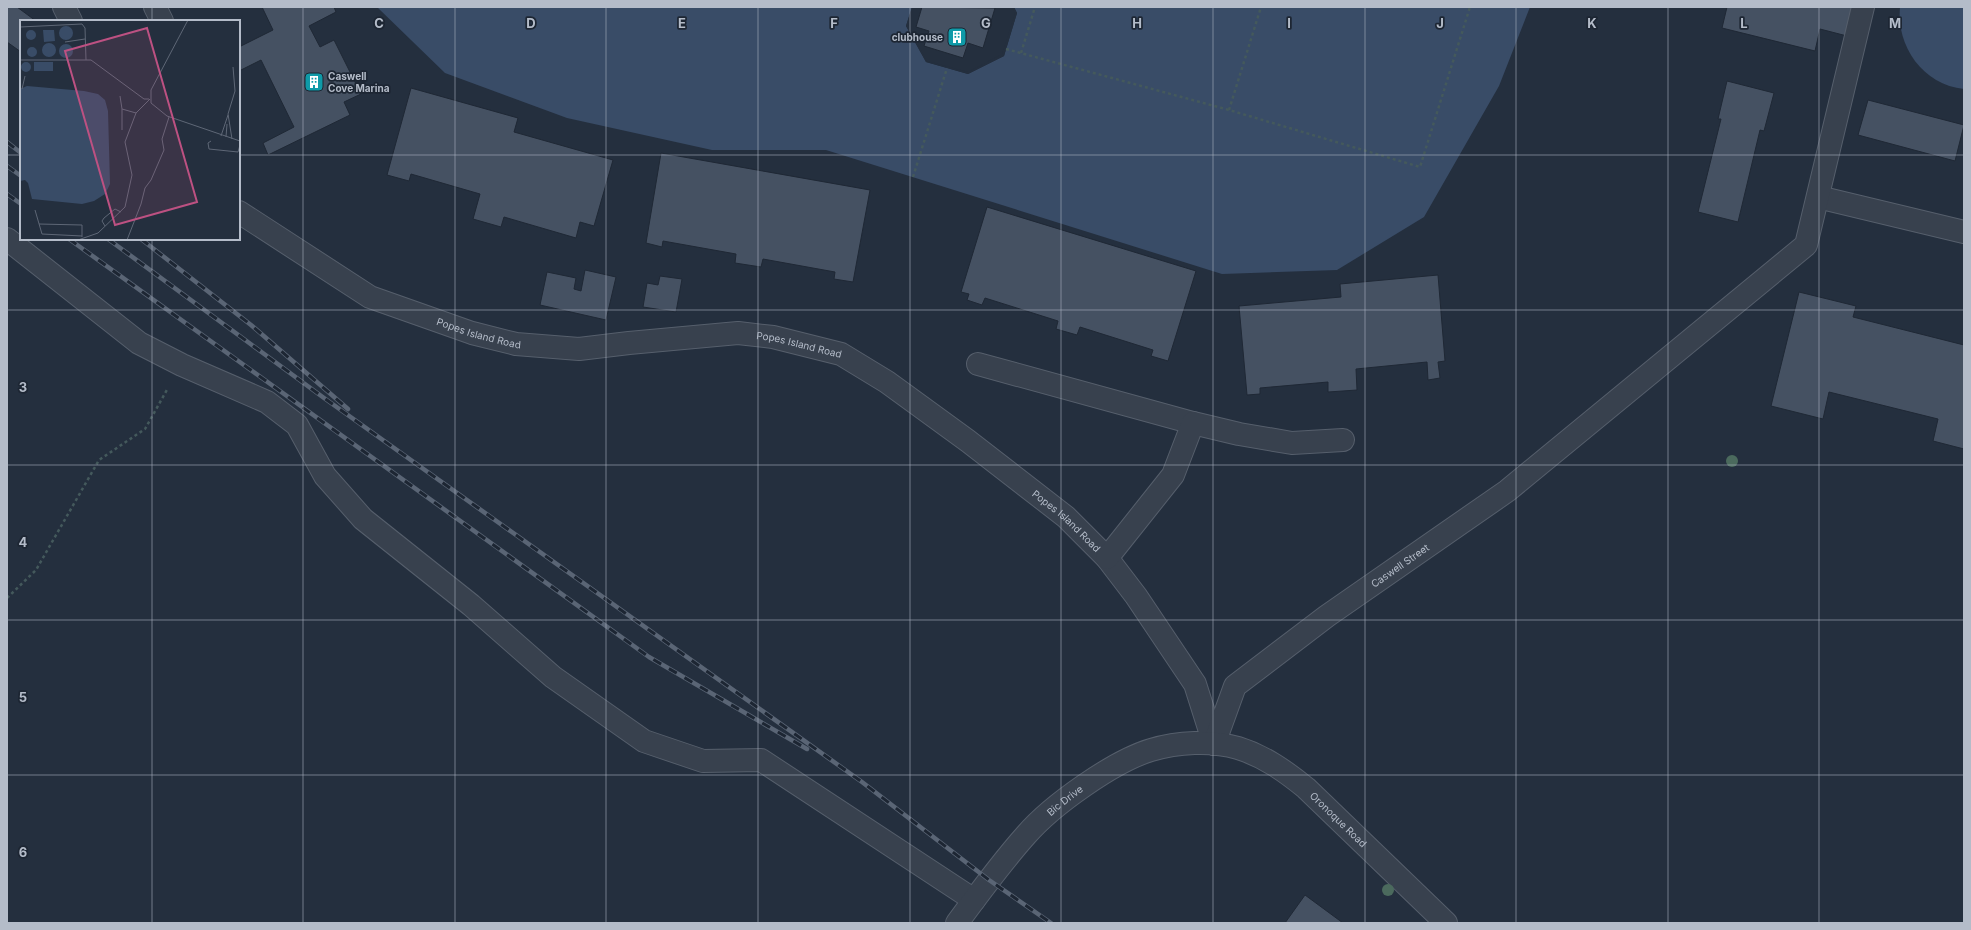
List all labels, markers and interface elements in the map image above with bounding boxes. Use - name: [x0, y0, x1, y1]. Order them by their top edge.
- text: C: [374, 15, 384, 31]
- text: D: [526, 15, 536, 31]
- text: E: [678, 15, 686, 31]
- text: F: [830, 15, 838, 31]
- text: G: [981, 15, 991, 31]
- text: H: [1132, 15, 1142, 31]
- text: I: [1287, 15, 1291, 31]
- text: J: [1436, 15, 1444, 31]
- text: K: [1587, 15, 1597, 31]
- text: L: [1740, 15, 1748, 31]
- text: M: [1889, 15, 1901, 31]
- inset map: [20, 20, 240, 240]
- building icon: clubhouse: [946, 26, 968, 48]
- place label: clubhouse: [892, 31, 943, 43]
- place label: Caswell Cove Marina: [328, 70, 390, 94]
- building icon: Caswell Cove Marina: [303, 71, 325, 93]
- street label: Popes Island Road: [435, 315, 521, 350]
- street label: Popes Island Road: [756, 329, 843, 360]
- text: 3: [19, 379, 27, 395]
- street label: Popes Island Road: [1030, 487, 1103, 554]
- text: 4: [19, 534, 28, 550]
- street label: Caswell Street: [1369, 541, 1432, 590]
- text: 5: [19, 689, 27, 705]
- street label: Bic Drive: [1044, 782, 1085, 818]
- street label: Oronoque Road: [1308, 789, 1369, 849]
- text: 6: [19, 844, 27, 860]

